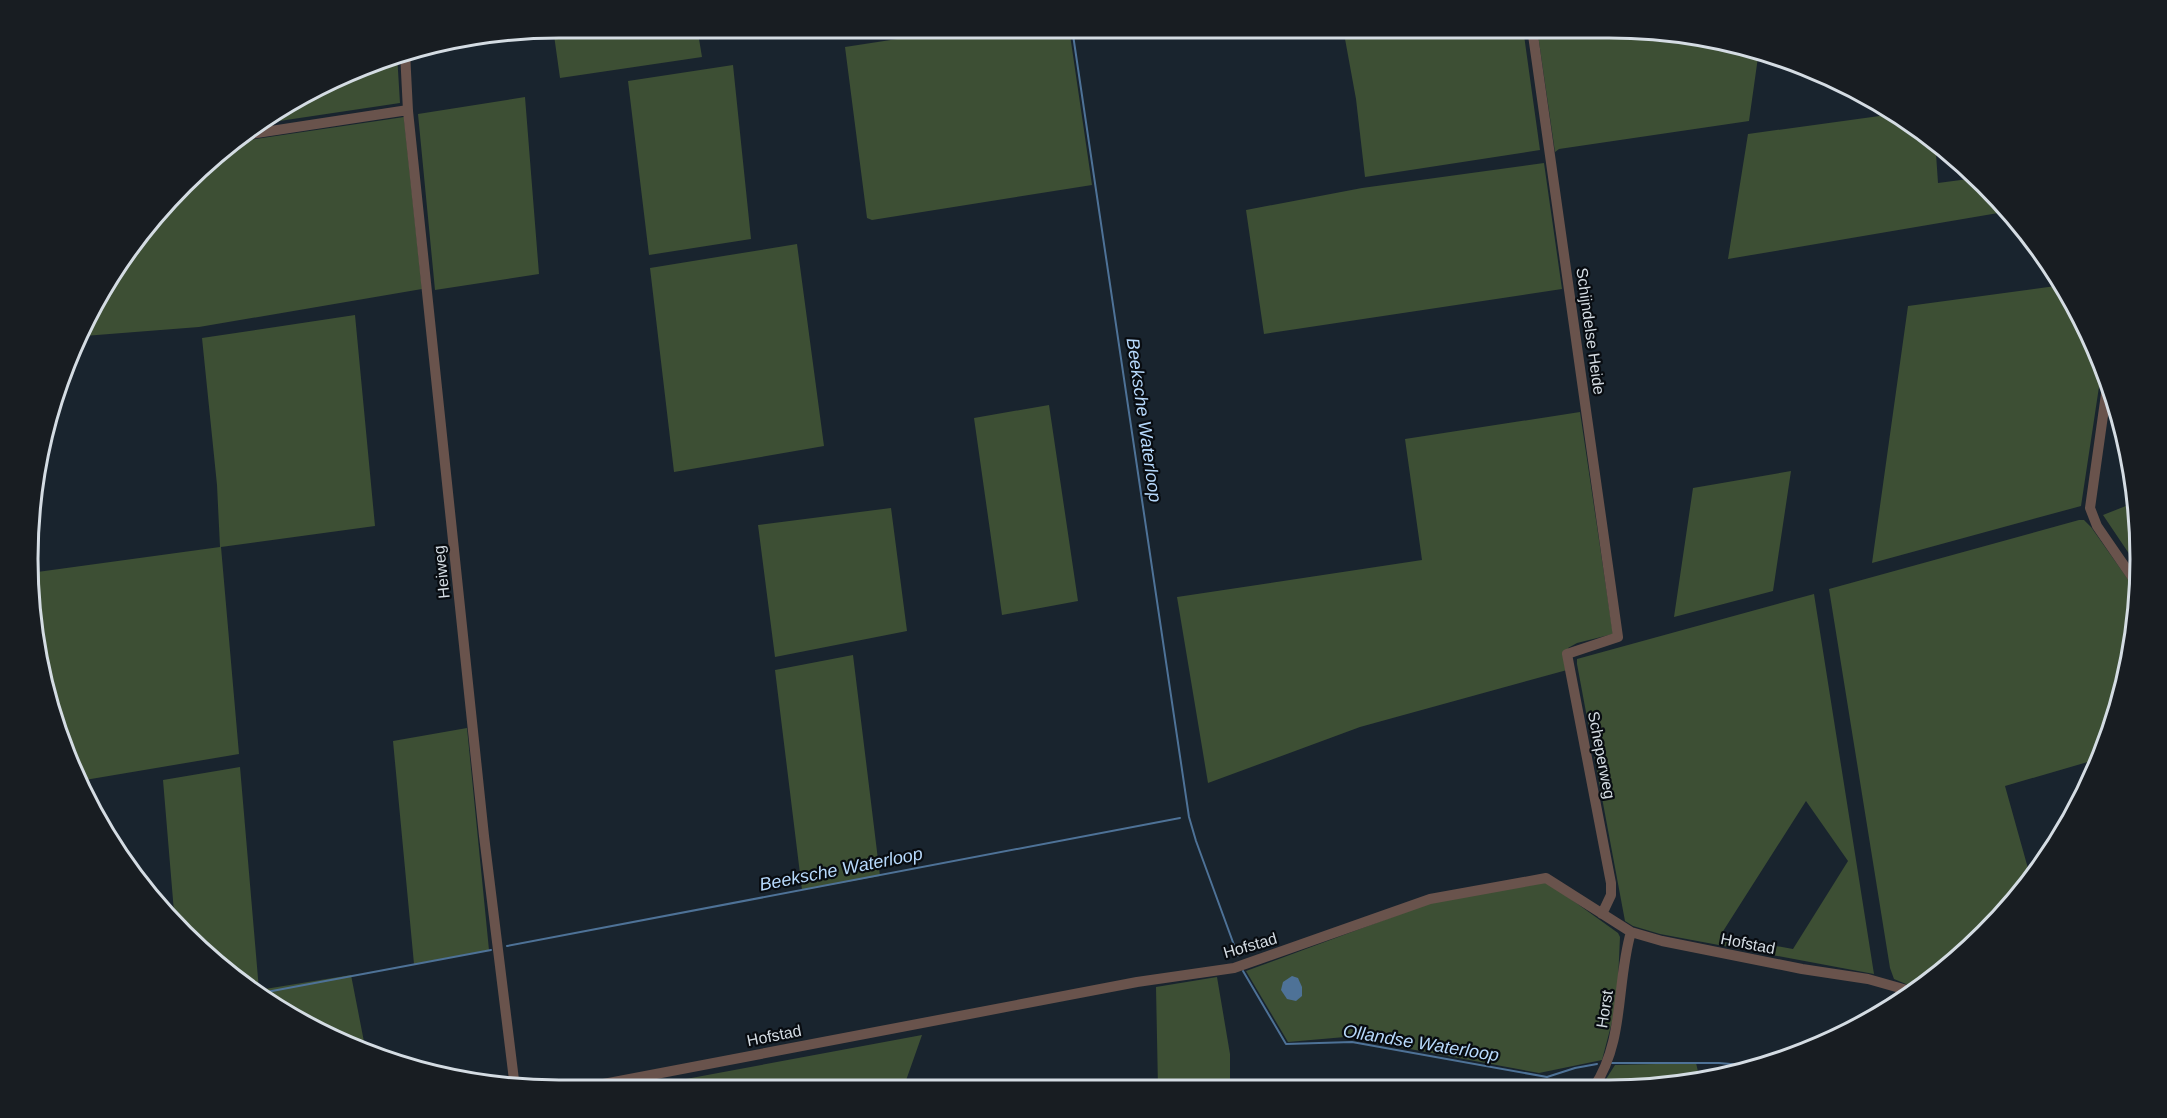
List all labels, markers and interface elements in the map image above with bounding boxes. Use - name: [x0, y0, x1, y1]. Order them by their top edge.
- street label: Schijndelse Heide: [1573, 266, 1608, 396]
- water label: Beeksche Waterloop: [1123, 337, 1165, 503]
- street label: Heiweg: [430, 545, 453, 599]
- street label: Scheperweg: [1585, 710, 1618, 800]
- water label: Beeksche Waterloop: [758, 843, 924, 895]
- street label: Hofstad: [1221, 930, 1279, 961]
- street label: Hofstad: [1719, 930, 1777, 957]
- street label: Horst: [1593, 988, 1616, 1029]
- water label: Ollandse Waterloop: [1342, 1021, 1500, 1065]
- street label: Hofstad: [745, 1022, 803, 1049]

